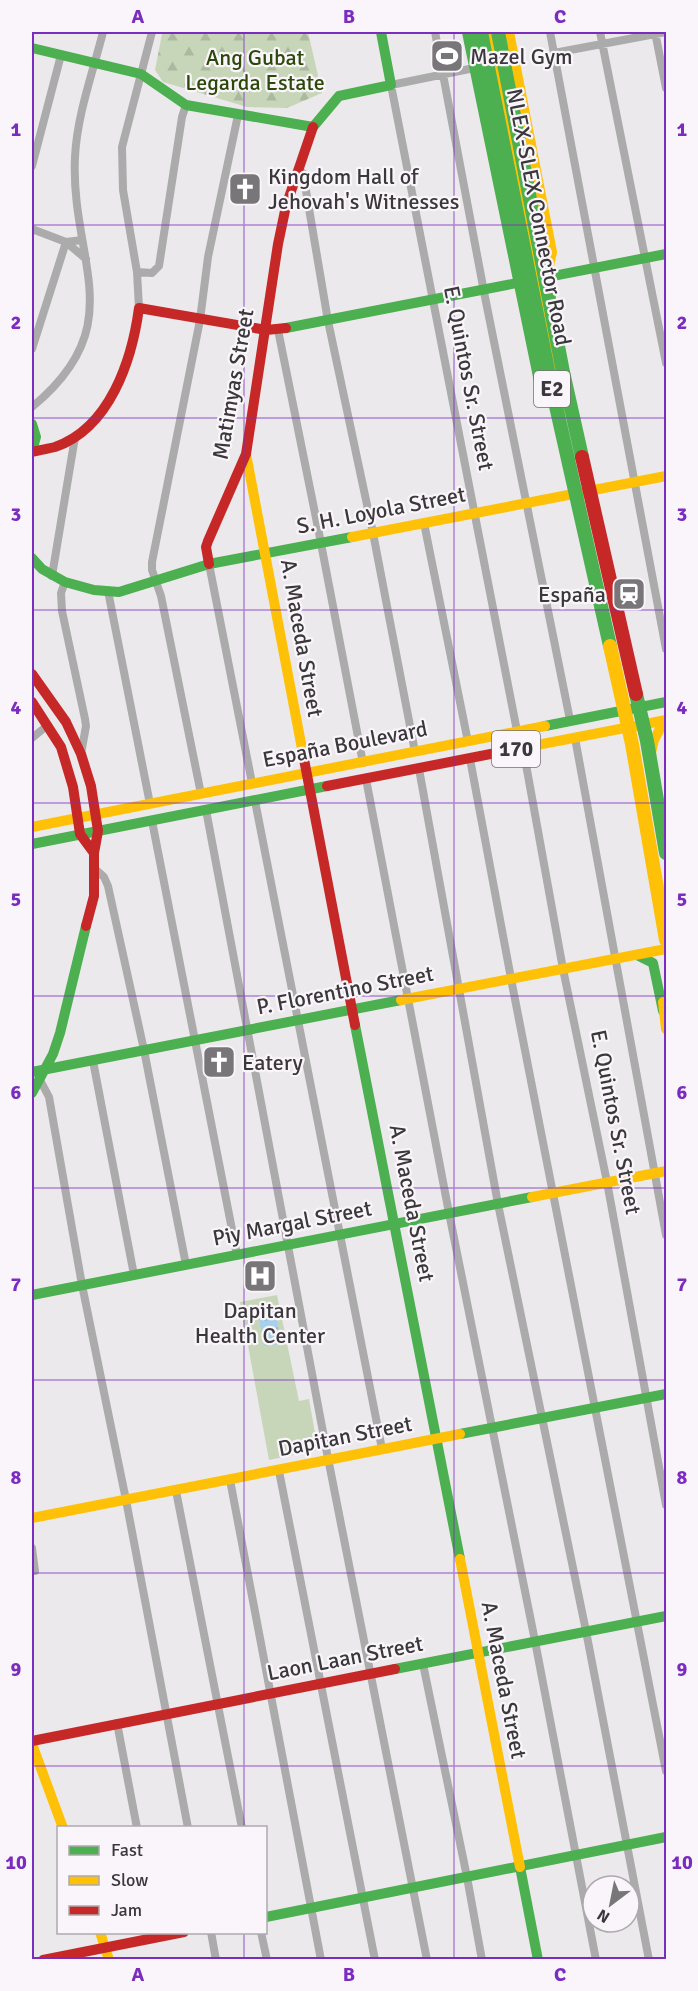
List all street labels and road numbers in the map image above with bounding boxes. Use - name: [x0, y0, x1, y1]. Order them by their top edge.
- street label: NLEX-SLEX Connector Road: [501, 86, 577, 348]
- street label: E. Quintos Sr. Street: [438, 283, 500, 473]
- street label: Matimyas Street: [206, 306, 260, 462]
- road number: E2: [534, 371, 570, 407]
- street label: S. H. Loyola Street: [294, 480, 468, 540]
- street label: A. Maceda Street: [275, 557, 329, 719]
- street label: España Boulevard: [260, 715, 430, 773]
- road number: 170: [492, 731, 540, 767]
- street label: P. Florentino Street: [254, 960, 436, 1020]
- street label: E. Quintos Sr. Street: [585, 1027, 647, 1217]
- street label: A. Maceda Street: [383, 1122, 441, 1284]
- street label: Piy Margal Street: [210, 1194, 374, 1252]
- street label: Dapitan Street: [276, 1410, 414, 1462]
- street label: A. Maceda Street: [475, 1599, 533, 1761]
- street label: Laon Laan Street: [265, 1630, 426, 1686]

